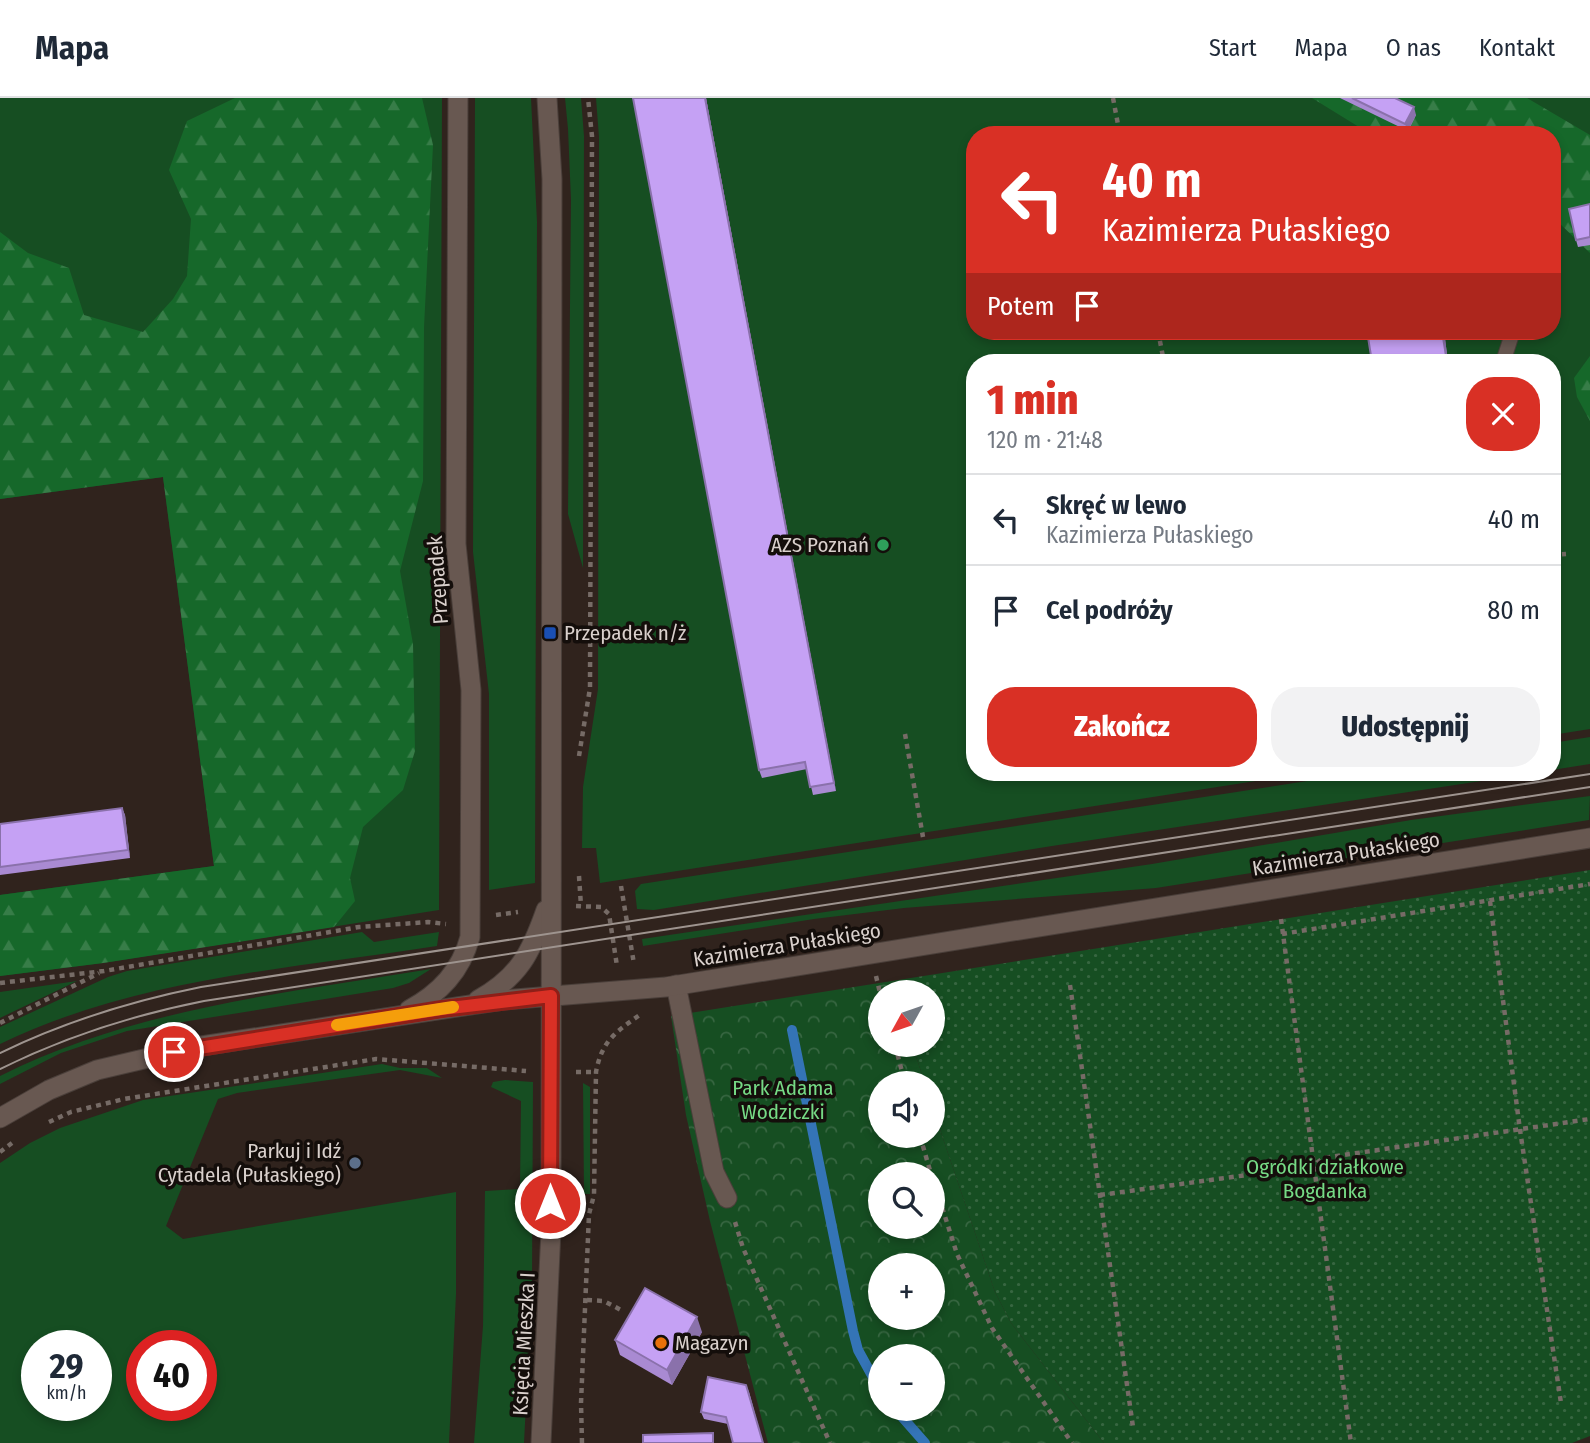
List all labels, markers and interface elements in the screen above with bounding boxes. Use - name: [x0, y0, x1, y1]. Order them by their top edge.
- text: Mapa: [35, 28, 109, 68]
- text: Start: [1209, 34, 1257, 62]
- text: Mapa: [1295, 34, 1348, 62]
- text: O nas: [1386, 34, 1441, 62]
- text: Kontakt: [1479, 34, 1555, 62]
- text: 40 m: [1102, 151, 1202, 210]
- icon: left: [987, 154, 1078, 245]
- text: Kazimierza Pułaskiego: [1102, 211, 1391, 249]
- icon: arrive: [1068, 287, 1106, 325]
- text: Potem: [987, 291, 1054, 322]
- text: 1 min: [987, 375, 1078, 425]
- button: close: [1466, 377, 1540, 451]
- text: 120 m · 21:48: [987, 426, 1103, 454]
- text: Skręć w lewo: [1046, 490, 1187, 521]
- icon: left: [987, 501, 1025, 539]
- text: 40 m: [1488, 504, 1540, 535]
- text: Kazimierza Pułaskiego: [1046, 521, 1254, 549]
- place label: AZS Poznań: [771, 532, 869, 558]
- street label: Przepadek: [422, 535, 454, 625]
- marker: AZS Poznań: [875, 537, 891, 553]
- icon: arrive: [987, 592, 1025, 630]
- text: Cel podróży: [1046, 595, 1173, 626]
- text: 80 m: [1487, 595, 1540, 626]
- place label: Przepadek n/ż: [564, 620, 686, 646]
- marker: Przepadek n/ż: [542, 625, 558, 641]
- button: Zakończ: [987, 687, 1257, 767]
- button: Udostępnij: [1271, 687, 1540, 767]
- street label: Kazimierza Pułaskiego: [1250, 826, 1442, 882]
- street label: Kazimierza Pułaskiego: [691, 917, 883, 973]
- north arrow: [868, 980, 945, 1057]
- map controls: [868, 980, 945, 1421]
- pin: [144, 1022, 204, 1082]
- icon: arrive: [155, 1033, 193, 1071]
- button: sound: [868, 1071, 945, 1148]
- park label: Park Adama Wodziczki: [732, 1075, 834, 1125]
- place label: Parkuj i Idź Cytadela (Pułaskiego): [158, 1138, 341, 1188]
- park label: Ogródki działkowe Bogdanka: [1246, 1154, 1404, 1204]
- marker: Parkuj i Idź Cytadela (Pułaskiego): [347, 1155, 363, 1171]
- button: search: [868, 1162, 945, 1239]
- position arrow: [513, 1166, 587, 1240]
- button: +: [868, 1253, 945, 1330]
- street label: Księcia Mieszka I: [507, 1272, 541, 1416]
- speed limit sign: 40: [126, 1330, 217, 1421]
- place label: Magazyn: [675, 1330, 749, 1356]
- marker: Magazyn: [653, 1335, 669, 1351]
- button: −: [868, 1344, 945, 1421]
- text: 29: [49, 1345, 84, 1387]
- text: km/h: [46, 1382, 87, 1404]

